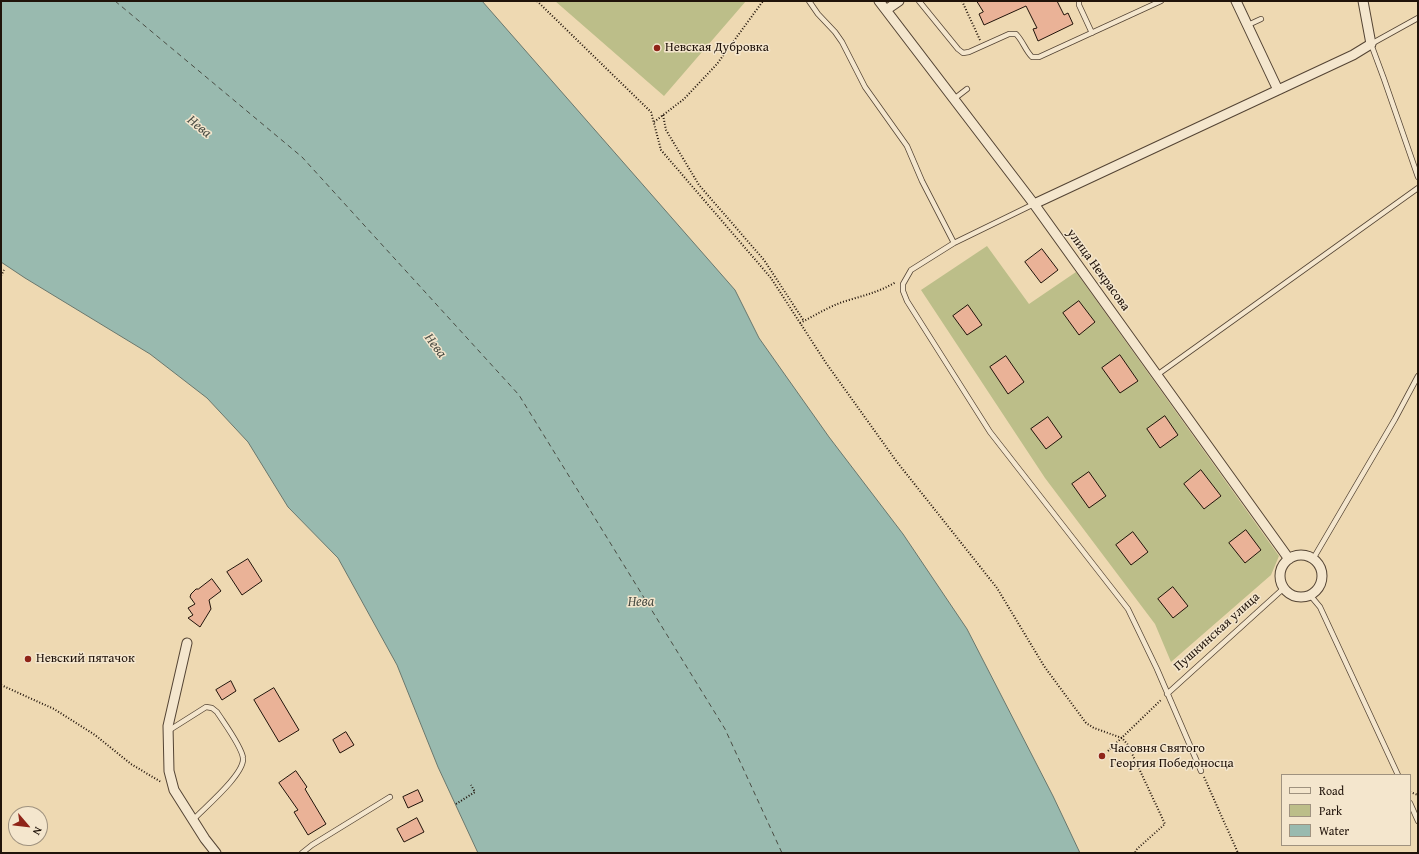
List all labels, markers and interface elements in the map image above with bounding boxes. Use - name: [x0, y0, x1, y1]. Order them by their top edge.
- place label: Невская Дубровка: [665, 40, 769, 56]
- marker: Невская Дубровка: [652, 43, 662, 53]
- water label: Нева: [183, 112, 215, 142]
- street label: улица Некрасова: [1063, 226, 1133, 314]
- water label: Нева: [420, 330, 450, 362]
- street label: Пушкинская улица: [1171, 589, 1263, 675]
- water label: Нева: [628, 594, 654, 610]
- place label: Невский пятачок: [36, 651, 135, 667]
- marker: Невский пятачок: [23, 654, 33, 664]
- place label: Часовня Святого Георгия Победоносца: [1110, 741, 1234, 772]
- marker: Часовня Святого Георгия Победоносца: [1097, 751, 1107, 761]
- legend: [1281, 774, 1411, 846]
- text: Road: [1319, 782, 1344, 799]
- text: Park: [1319, 802, 1342, 819]
- north arrow: [8, 806, 48, 846]
- text: Water: [1319, 822, 1349, 839]
- text: N: [29, 824, 47, 838]

